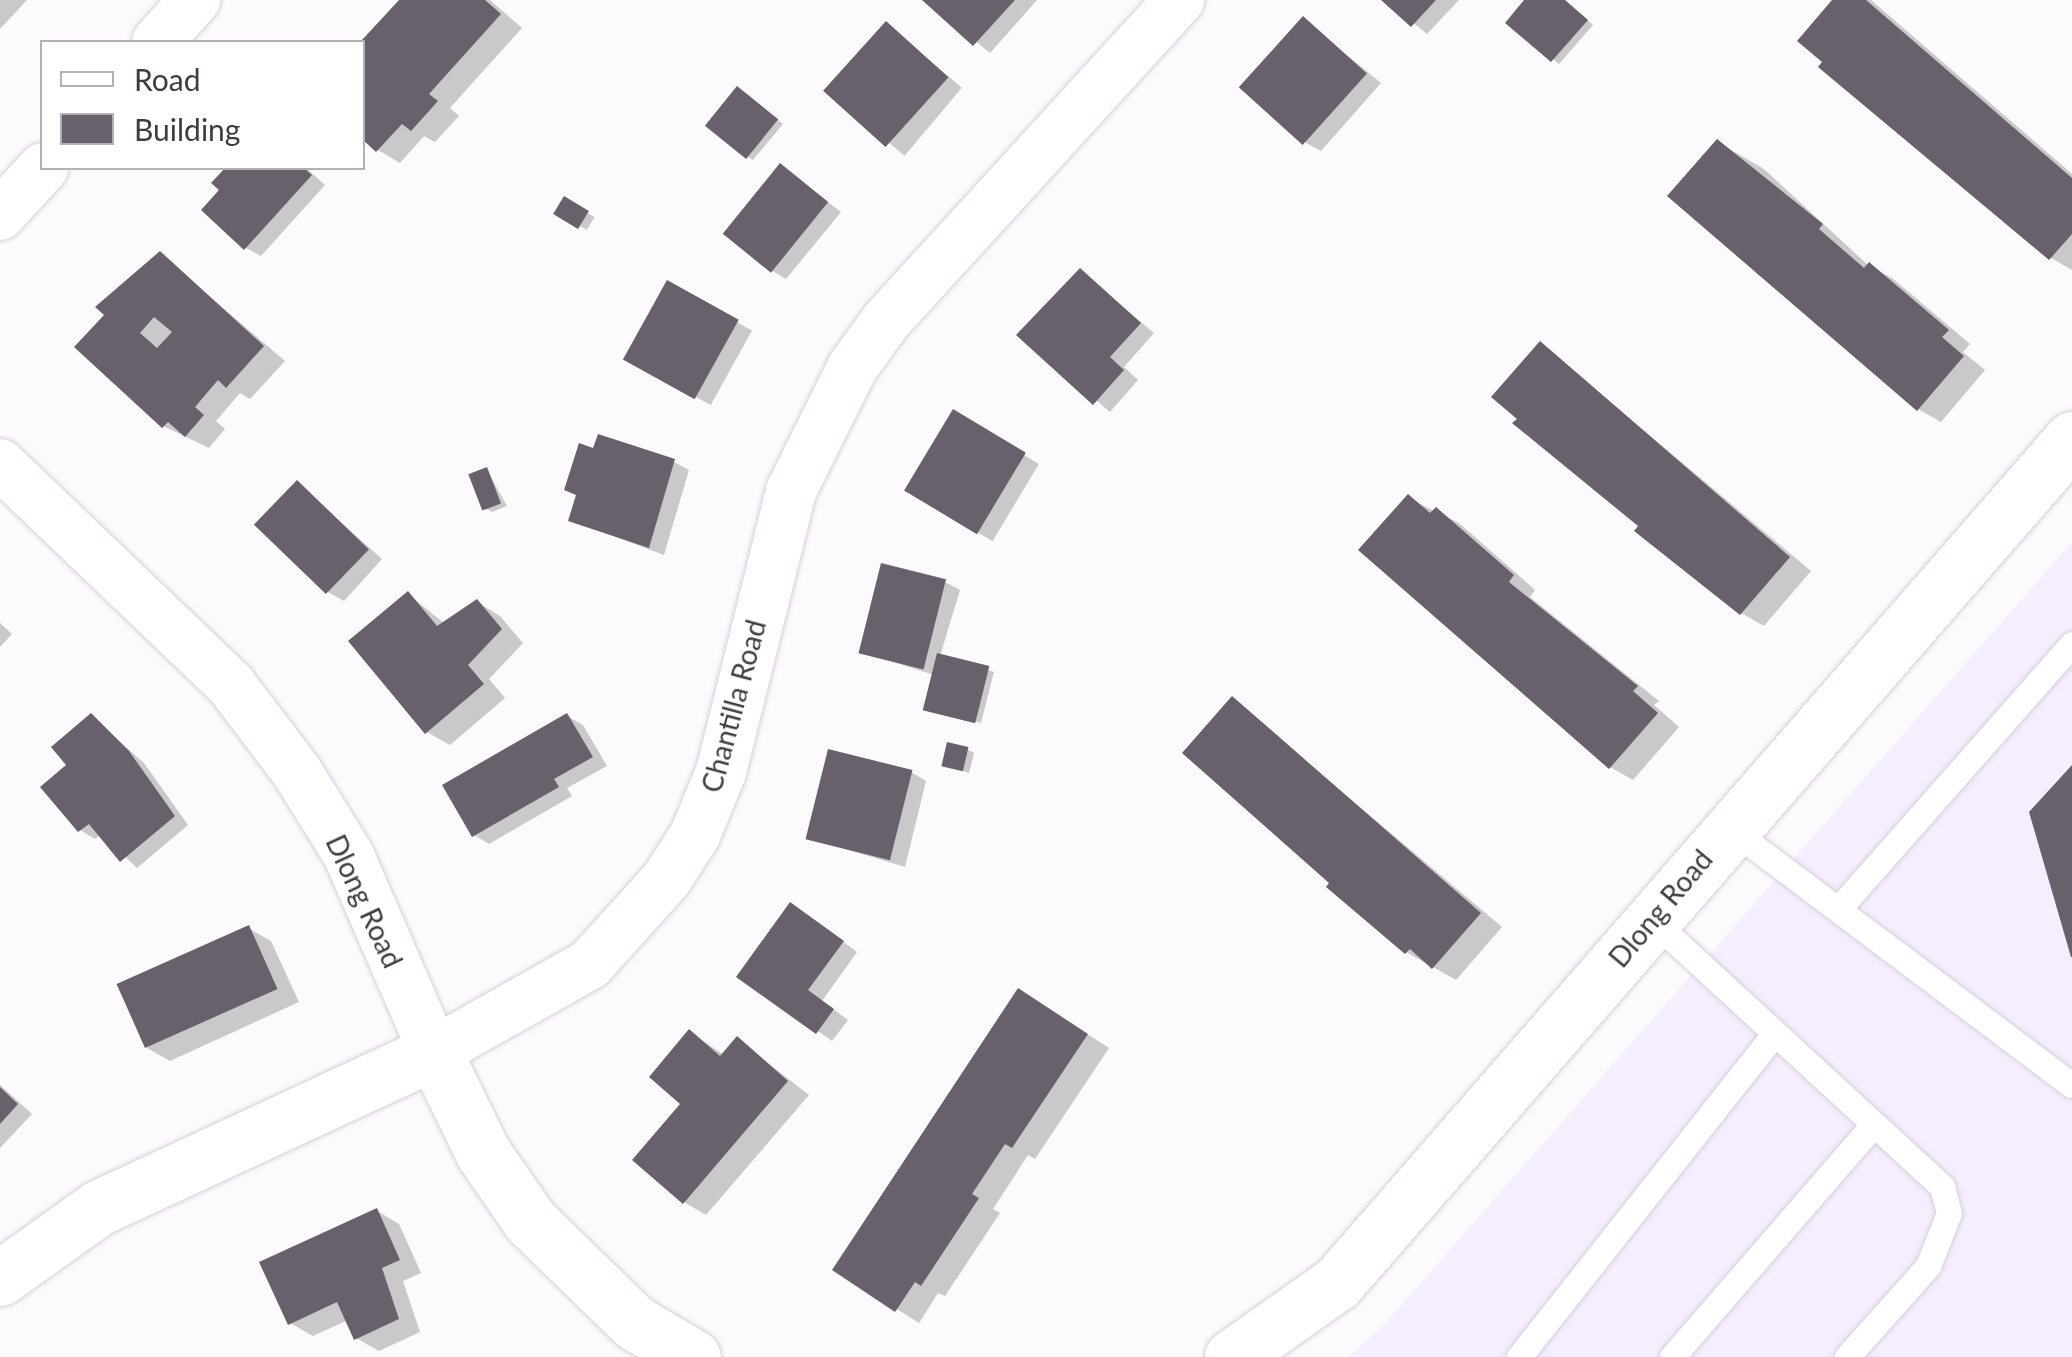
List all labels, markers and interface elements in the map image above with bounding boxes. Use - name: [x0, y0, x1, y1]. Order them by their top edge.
- legend: [40, 40, 365, 170]
- text: Road: [134, 61, 201, 97]
- text: Building: [134, 111, 240, 147]
- street label: Chantilla Road: [694, 616, 772, 796]
- street label: Dlong Road: [320, 829, 410, 973]
- street label: Dlong Road: [1601, 842, 1719, 974]

